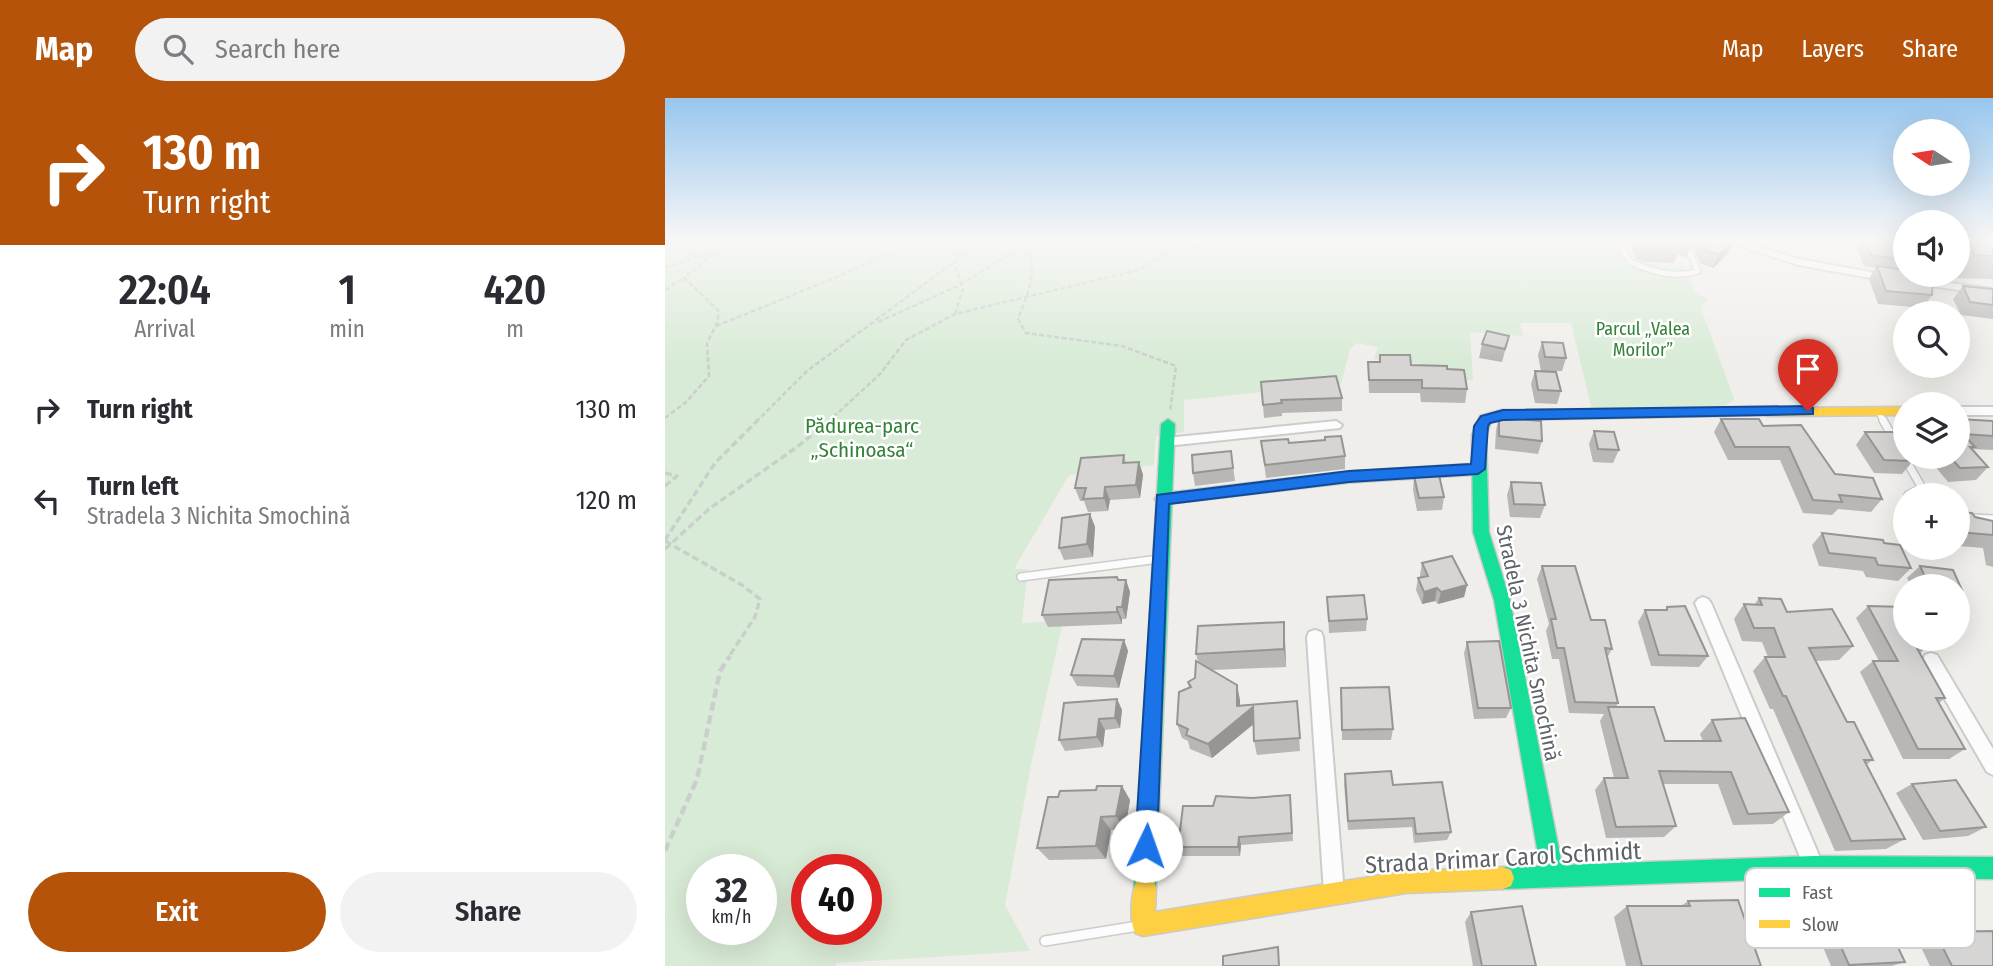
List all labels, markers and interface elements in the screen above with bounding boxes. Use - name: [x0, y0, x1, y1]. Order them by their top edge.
- search box: [135, 18, 625, 81]
- text: Map: [35, 29, 93, 69]
- icon: search: [159, 30, 197, 68]
- text: Search here: [215, 34, 340, 65]
- text: Map: [1722, 35, 1764, 63]
- text: Layers: [1802, 35, 1864, 63]
- text: Share: [1902, 35, 1958, 63]
- north arrow: [1893, 119, 1971, 196]
- map controls: [1893, 119, 1970, 651]
- text: 130 m: [143, 123, 261, 182]
- icon: right: [28, 126, 119, 217]
- text: Turn right: [143, 183, 270, 221]
- button: sound: [1893, 210, 1970, 287]
- text: 22:04: [119, 265, 211, 315]
- text: 1: [338, 265, 356, 315]
- text: 420: [484, 265, 546, 315]
- button: search: [1893, 301, 1970, 378]
- text: Arrival: [134, 315, 195, 343]
- text: min: [329, 315, 365, 343]
- text: m: [506, 315, 524, 343]
- park label: Parcul „Valea Morilor”: [1596, 318, 1690, 361]
- pin: [1778, 339, 1838, 411]
- icon: arrive: [1789, 350, 1827, 388]
- icon: right: [28, 391, 66, 429]
- button: layers: [1893, 392, 1970, 469]
- text: Turn right: [87, 394, 193, 425]
- text: 130 m: [575, 394, 637, 425]
- park label: Pădurea-parc „Schinoasa“: [805, 413, 919, 463]
- text: Turn left: [87, 471, 179, 502]
- icon: left: [28, 482, 66, 520]
- button: +: [1893, 483, 1970, 560]
- text: 120 m: [576, 485, 637, 516]
- text: Stradela 3 Nichita Smochină: [87, 502, 351, 530]
- street label: Stradela 3 Nichita Smochină: [1490, 523, 1566, 763]
- button: −: [1893, 574, 1970, 651]
- position arrow: [1109, 809, 1183, 883]
- street label: Strada Primar Carol Schmidt: [1364, 837, 1642, 879]
- speed limit sign: 40: [791, 854, 882, 945]
- legend: [1745, 868, 1975, 948]
- text: 32: [715, 869, 748, 911]
- button: Exit: [28, 872, 326, 952]
- button: Share: [340, 872, 637, 952]
- text: Fast: [1802, 881, 1833, 904]
- text: km/h: [711, 906, 752, 928]
- text: Slow: [1802, 913, 1839, 936]

